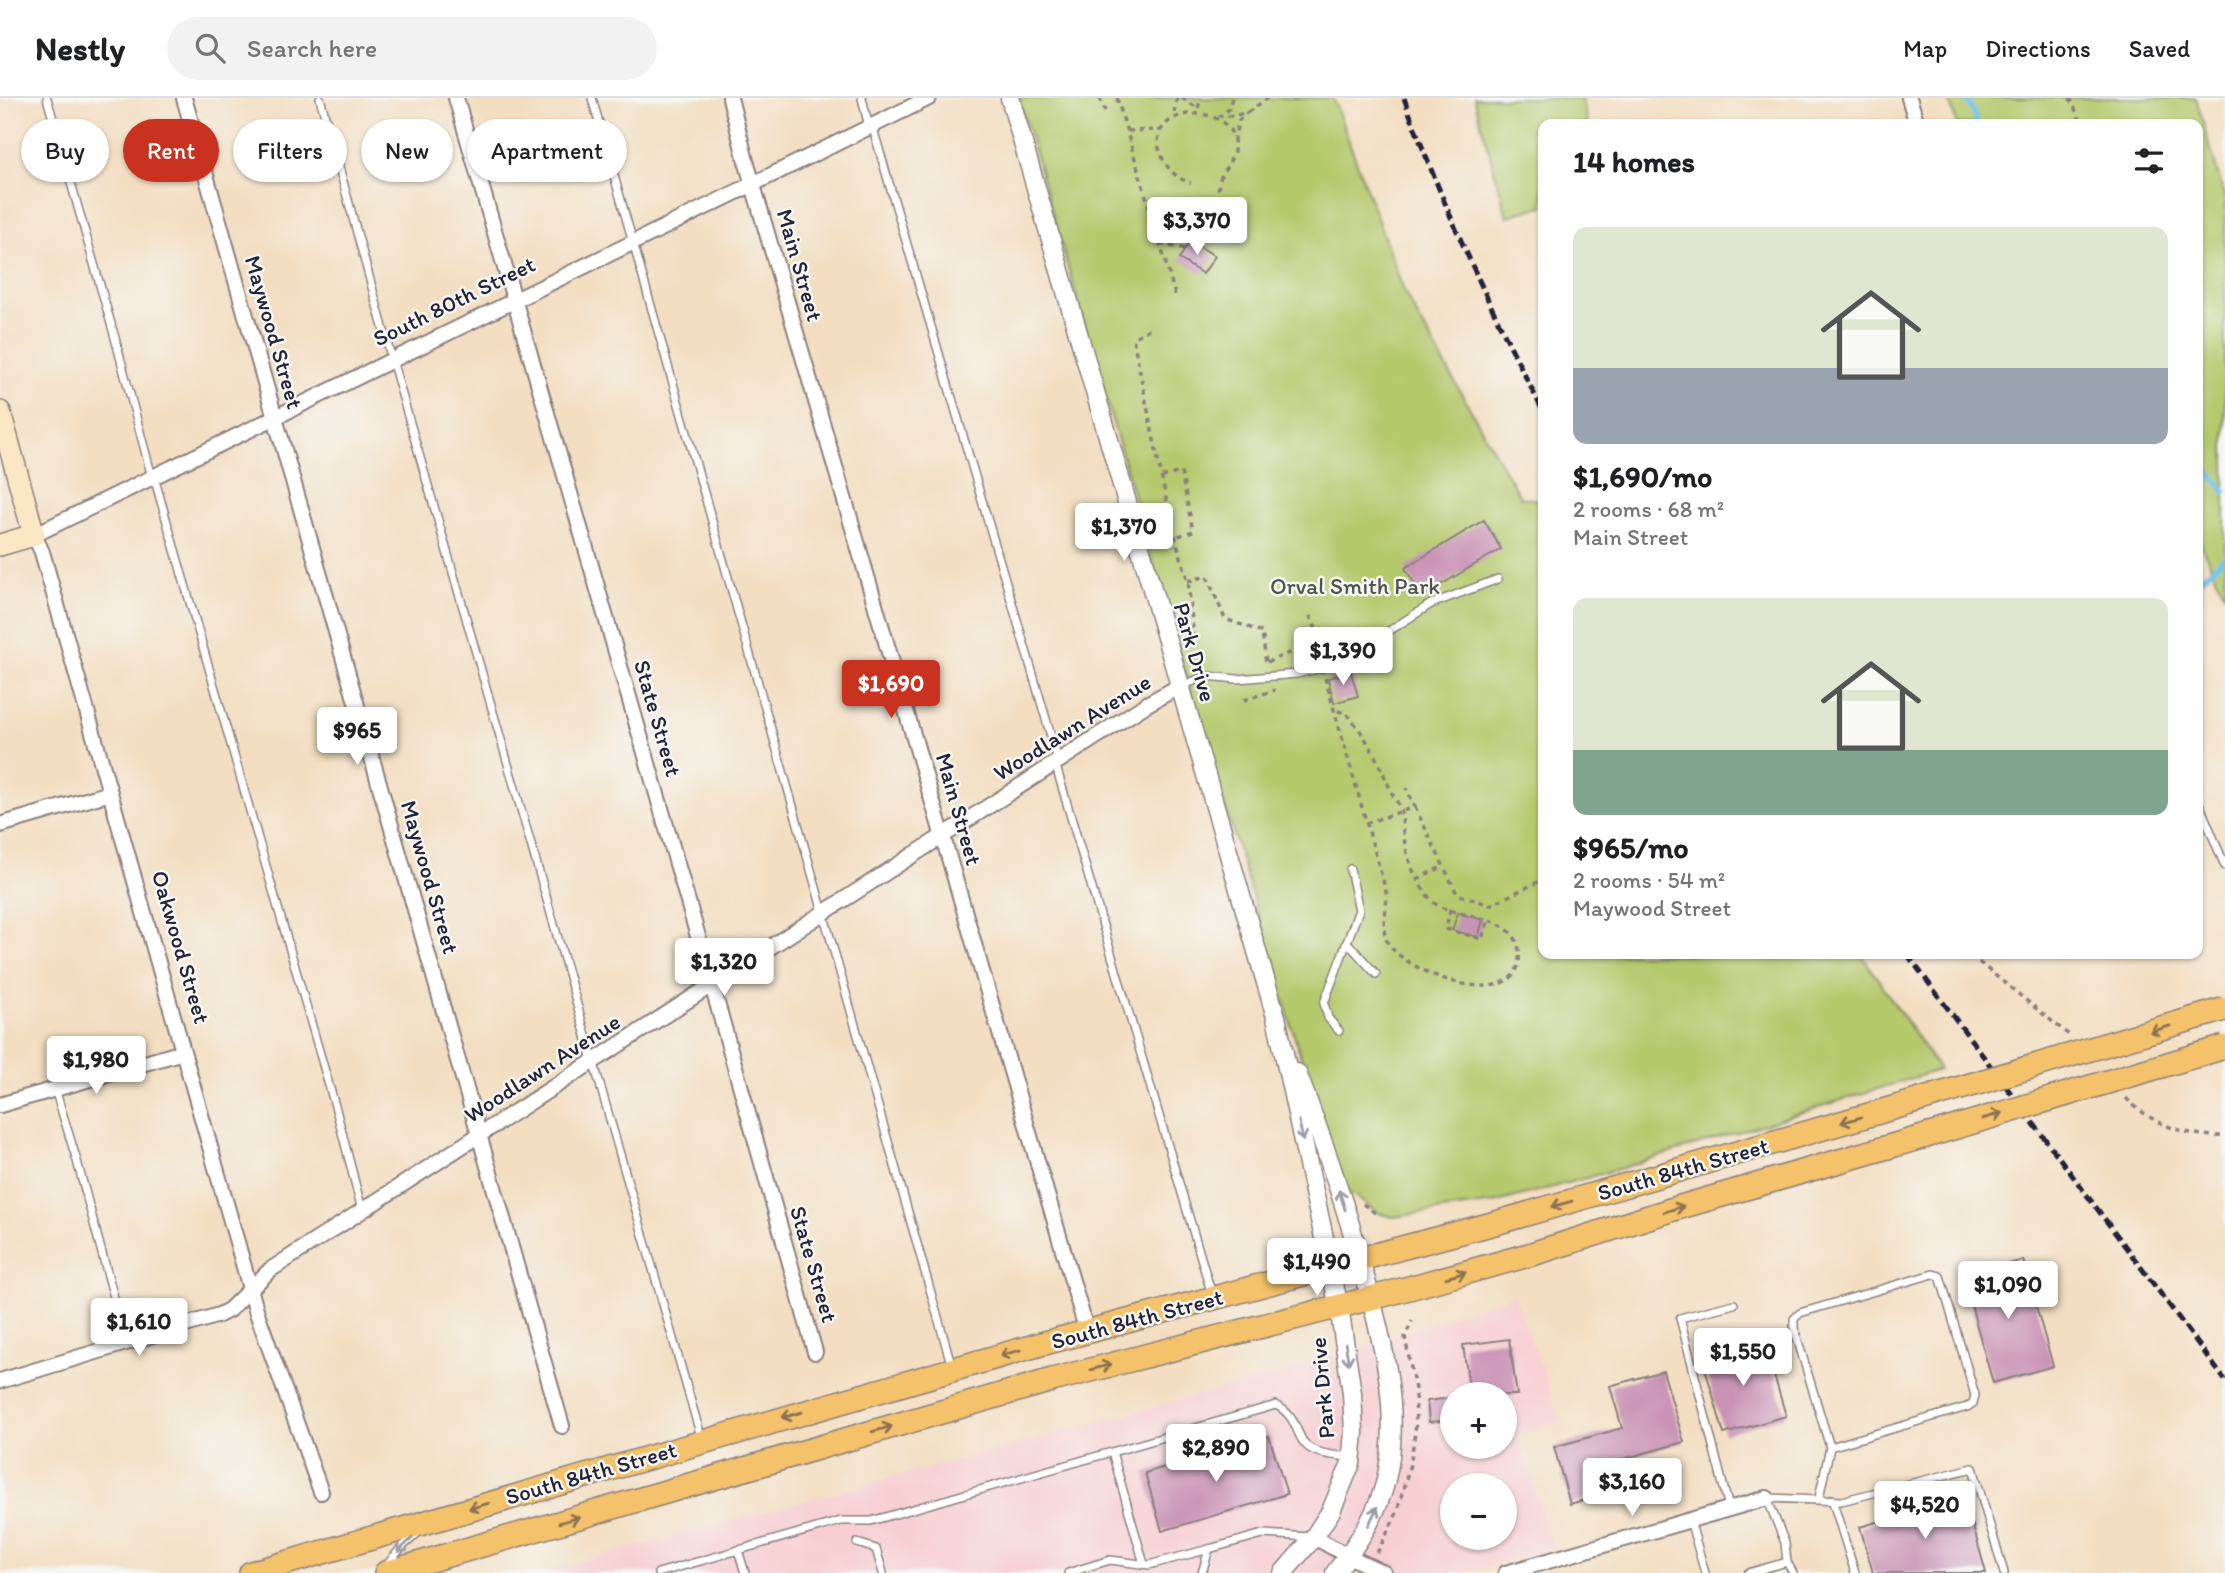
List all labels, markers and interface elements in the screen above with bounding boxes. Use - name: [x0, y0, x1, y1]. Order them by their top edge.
- search box: [167, 17, 657, 80]
- text: Nestly: [35, 29, 125, 68]
- icon: search: [191, 29, 229, 67]
- text: Search here: [247, 32, 377, 64]
- text: Map: [1903, 34, 1947, 63]
- text: Directions: [1985, 34, 2091, 63]
- text: Saved: [2129, 34, 2190, 63]
- chip: Buy: [21, 119, 109, 182]
- chip: Rent: [123, 119, 219, 182]
- chip: Filters: [233, 119, 347, 182]
- chip: New: [361, 119, 453, 182]
- chip: Apartment: [467, 119, 627, 182]
- icon: filters: [2130, 142, 2168, 180]
- text: 14 homes: [1573, 143, 1695, 180]
- pin: $3,370: [1140, 198, 1254, 257]
- street label: Main Street: [771, 206, 829, 324]
- text: $3,370: [1163, 206, 1231, 234]
- street label: South 80th Street: [368, 250, 540, 352]
- street label: Maywood Street: [239, 252, 309, 412]
- icon: home: [1808, 272, 1934, 398]
- text: $1,690/mo: [1573, 458, 1712, 495]
- text: 2 rooms · 68 m²: [1573, 495, 1724, 523]
- pin: $1,370: [1067, 504, 1181, 563]
- text: $1,370: [1091, 512, 1157, 540]
- text: Main Street: [1573, 523, 1688, 551]
- park label: Orval Smith Park: [1270, 572, 1440, 600]
- street label: Park Drive: [1168, 599, 1222, 705]
- pin: $1,390: [1286, 628, 1400, 687]
- text: $1,390: [1310, 636, 1376, 664]
- icon: home: [1808, 643, 1934, 769]
- street label: State Street: [628, 657, 688, 780]
- pin: $1,690: [834, 660, 948, 720]
- street label: Woodlawn Avenue: [988, 667, 1156, 787]
- text: $1,690: [858, 669, 924, 697]
- pin: $965: [316, 708, 398, 767]
- text: $965: [333, 716, 381, 744]
- street label: Main Street: [930, 750, 988, 868]
- street label: Maywood Street: [395, 797, 465, 957]
- text: $965/mo: [1573, 829, 1689, 866]
- text: 2 rooms · 54 m²: [1573, 866, 1725, 894]
- street label: Oakwood Street: [146, 867, 216, 1027]
- text: Maywood Street: [1573, 894, 1731, 922]
- pin: $1,320: [667, 939, 781, 998]
- text: $1,320: [691, 947, 757, 975]
- street label: Woodlawn Avenue: [459, 1007, 625, 1129]
- one-way arrow: [2149, 1023, 2171, 1036]
- pin: $1,980: [39, 1037, 153, 1096]
- text: $1,980: [63, 1045, 129, 1073]
- one-way arrow: [1981, 1109, 2003, 1122]
- one-way arrow: [1840, 1115, 1862, 1128]
- one-way arrow: [1295, 1120, 1308, 1142]
- street label: South 84th Street: [1594, 1131, 1772, 1207]
- one-way arrow: [1335, 1189, 1347, 1211]
- one-way arrow: [1551, 1198, 1574, 1211]
- one-way arrow: [1663, 1202, 1685, 1215]
- street label: State Street: [784, 1203, 844, 1326]
- pin: $1,490: [1260, 1238, 1374, 1298]
- text: $1,490: [1283, 1247, 1351, 1275]
- pin: $1,090: [1951, 1262, 2065, 1321]
- one-way arrow: [1445, 1268, 1467, 1281]
- text: $1,090: [1974, 1270, 2042, 1298]
- street label: South 84th Street: [1048, 1283, 1226, 1355]
- pin: $1,610: [82, 1298, 196, 1358]
- text: $1,610: [107, 1307, 171, 1335]
- pin: $1,550: [1686, 1328, 1800, 1388]
- street label: Park Drive: [1304, 1336, 1340, 1440]
- text: $1,550: [1710, 1337, 1776, 1365]
- one-way arrow: [1341, 1342, 1354, 1365]
- one-way arrow: [1000, 1347, 1022, 1360]
- one-way arrow: [1089, 1360, 1112, 1373]
- map controls: [1440, 1382, 1517, 1550]
- button: +: [1440, 1382, 1517, 1459]
- one-way arrow: [781, 1410, 803, 1423]
- one-way arrow: [871, 1421, 893, 1434]
- pin: $2,890: [1159, 1424, 1273, 1484]
- text: $2,890: [1182, 1433, 1250, 1461]
- street label: South 84th Street: [502, 1435, 680, 1511]
- pin: $3,160: [1575, 1458, 1689, 1518]
- text: $3,160: [1599, 1467, 1665, 1495]
- button: −: [1440, 1473, 1517, 1550]
- pin: $4,520: [1868, 1482, 1982, 1541]
- text: $4,520: [1890, 1490, 1960, 1518]
- one-way arrow: [468, 1501, 490, 1514]
- one-way arrow: [1367, 1506, 1380, 1527]
- one-way arrow: [558, 1512, 580, 1525]
- one-way arrow: [397, 1536, 414, 1553]

